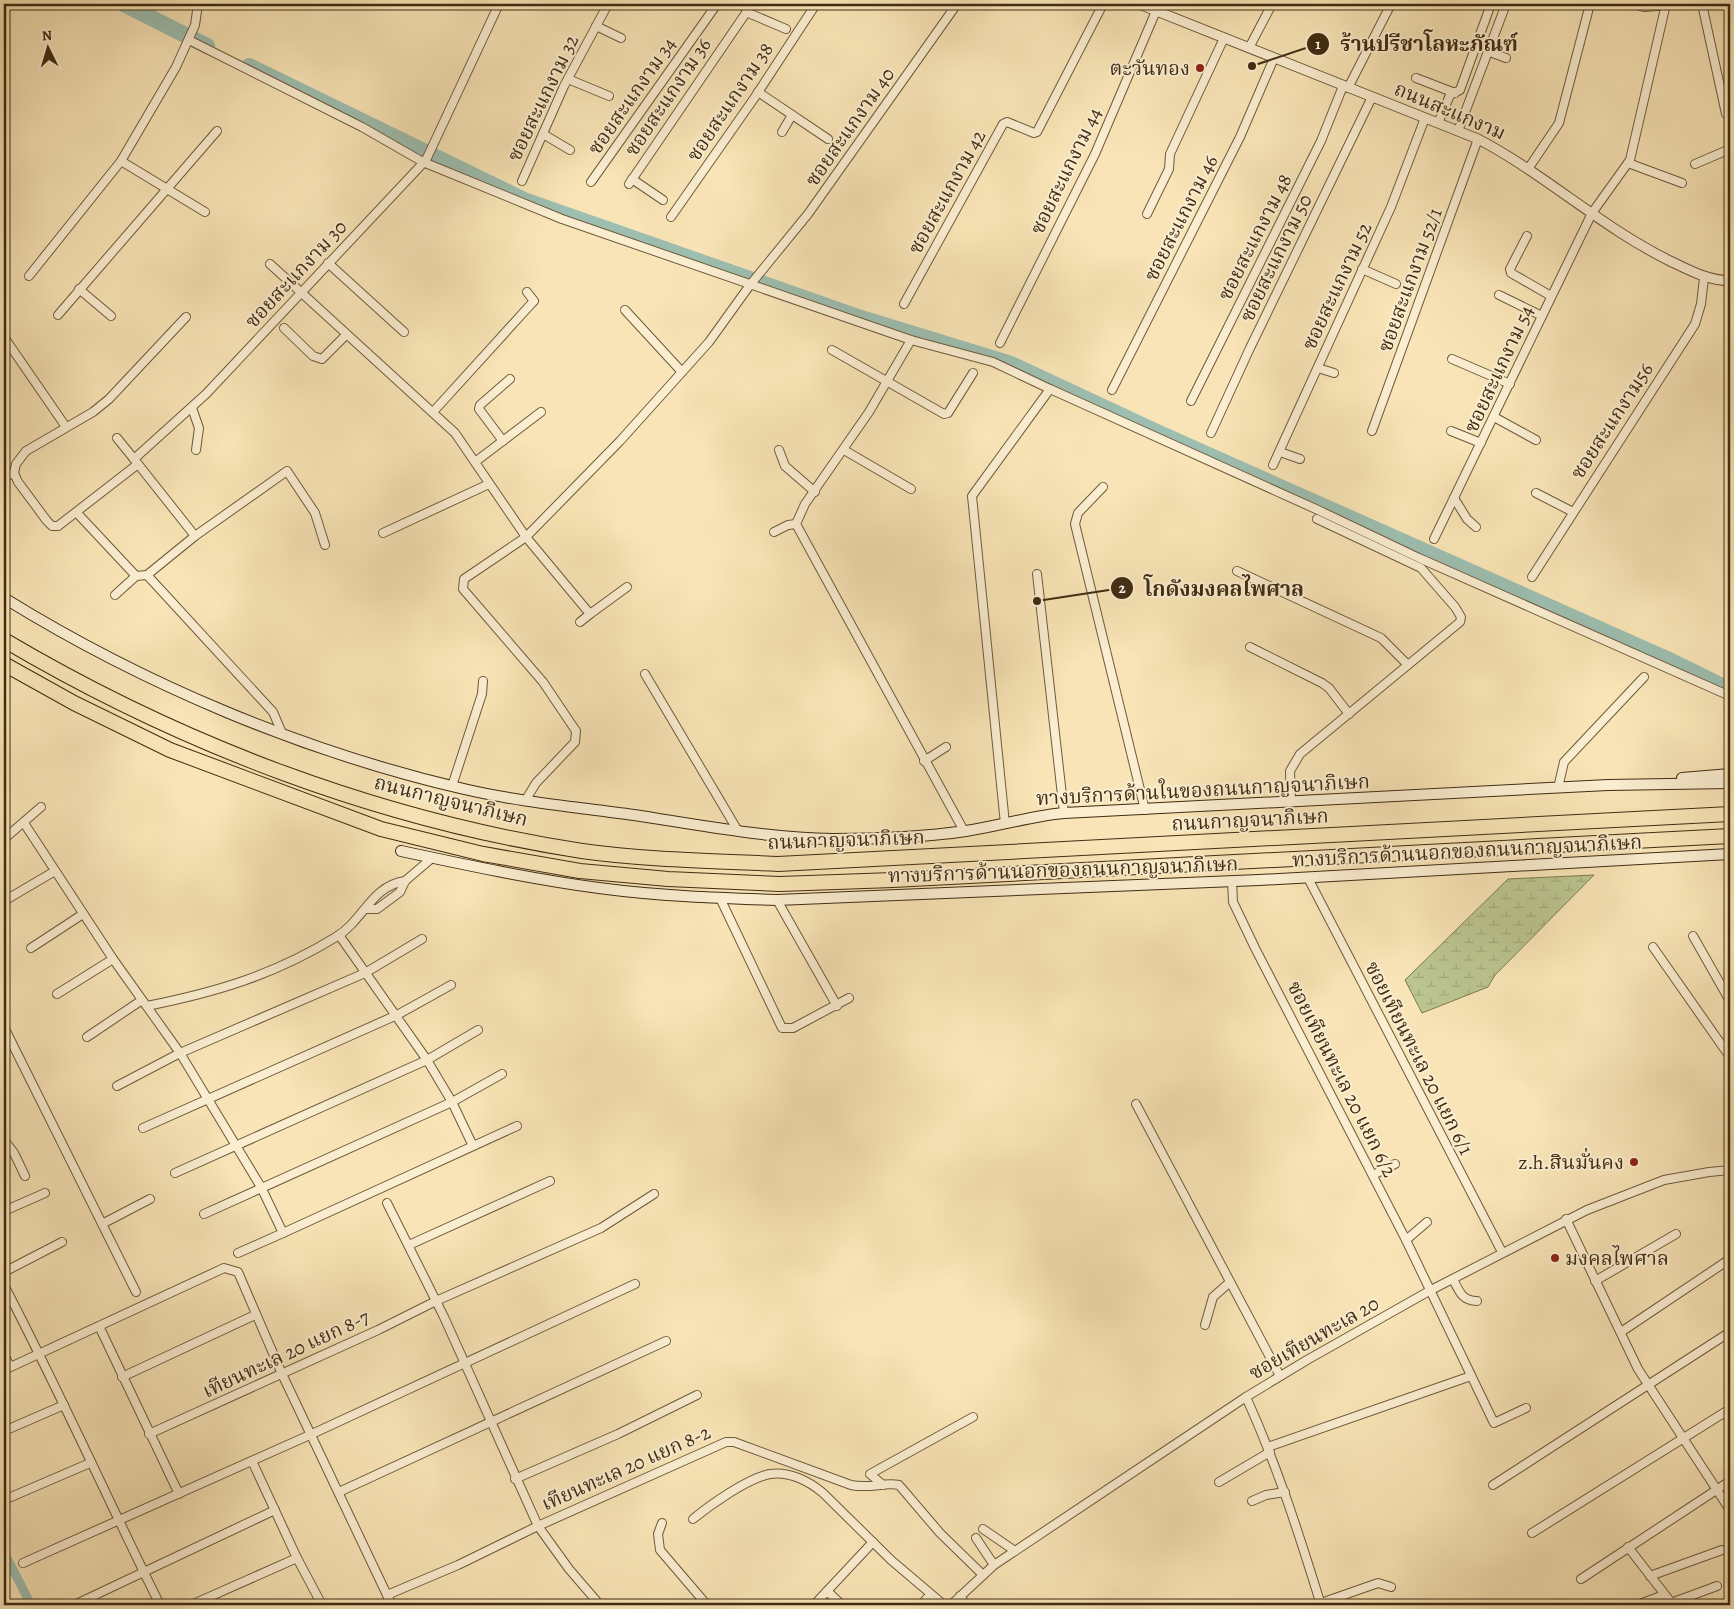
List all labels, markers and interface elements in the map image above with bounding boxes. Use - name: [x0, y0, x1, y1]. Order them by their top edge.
- north arrow: [22, 22, 72, 72]
- text: N: [41, 26, 53, 45]
- callout: ร้านปรีชาโลหะภัณฑ์: [1305, 26, 1528, 62]
- text: ร้านปรีชาโลหะภัณฑ์: [1340, 29, 1519, 58]
- street label: ซอยสะแกงาม 32: [501, 30, 585, 166]
- street label: ซอยสะแกงาม 34: [582, 32, 682, 160]
- street label: ซอยสะแกงาม 36: [618, 33, 718, 161]
- text: 1: [1315, 34, 1321, 54]
- street label: ซอยสะแกงาม 38: [680, 37, 780, 167]
- place label: ตะวันทอง: [1109, 55, 1190, 82]
- street label: ซอยสะแกงาม 40: [799, 62, 901, 192]
- marker: ตะวันทอง: [1194, 62, 1206, 74]
- street label: ถนนสะแกงาม: [1390, 75, 1510, 147]
- street label: ซอยสะแกงาม 44: [1024, 103, 1108, 239]
- street label: ซอยสะแกงาม 42: [902, 125, 993, 259]
- street label: ซอยสะแกงาม 46: [1138, 150, 1224, 286]
- street label: ซอยสะแกงาม 48: [1212, 169, 1298, 305]
- street label: ซอยสะแกงาม 50: [1233, 190, 1319, 326]
- street label: ซอยสะแกงาม 52/1: [1371, 204, 1449, 356]
- street label: ซอยสะแกงาม 30: [239, 214, 353, 334]
- street label: ซอยสะแกงาม 52: [1296, 217, 1379, 354]
- street label: ซอยสะแกงาม 54: [1458, 301, 1540, 437]
- street label: ซอยสะแกงาม56: [1564, 358, 1660, 484]
- callout: โกดังมงคลไพศาล: [1109, 570, 1314, 606]
- text: โกดังมงคลไพศาล: [1143, 574, 1304, 603]
- text: 2: [1118, 578, 1126, 598]
- street label: ทางบริการด้านในของถนนกาญจนาภิเษก: [1036, 768, 1370, 812]
- street label: ถนนกาญจนาภิเษก: [371, 769, 531, 833]
- street label: ถนนกาญจนาภิเษก: [1171, 802, 1329, 838]
- street label: ถนนกาญจนาภิเษก: [767, 824, 925, 856]
- street label: ทางบริการด้านนอกของถนนกาญจนาภิเษก: [1291, 828, 1643, 874]
- street label: ทางบริการด้านนอกของถนนกาญจนาภิเษก: [887, 850, 1239, 890]
- street label: ซอยเทียนทะเล 20 แยก 6/1: [1358, 957, 1480, 1160]
- street label: ซอยเทียนทะเล 20 แยก 6/2: [1281, 976, 1403, 1182]
- place label: z.h.สินมั่นคง: [1518, 1147, 1624, 1176]
- marker: z.h.สินมั่นคง: [1628, 1156, 1640, 1168]
- place label: มงคลไพศาล: [1565, 1245, 1669, 1272]
- marker: มงคลไพศาล: [1549, 1252, 1561, 1264]
- street label: ซอยเทียนทะเล 20: [1244, 1290, 1384, 1386]
- street label: เทียนทะเล 20 แยก 8-7: [198, 1303, 374, 1405]
- street label: เทียนทะเล 20 แยก 8-2: [537, 1418, 715, 1517]

